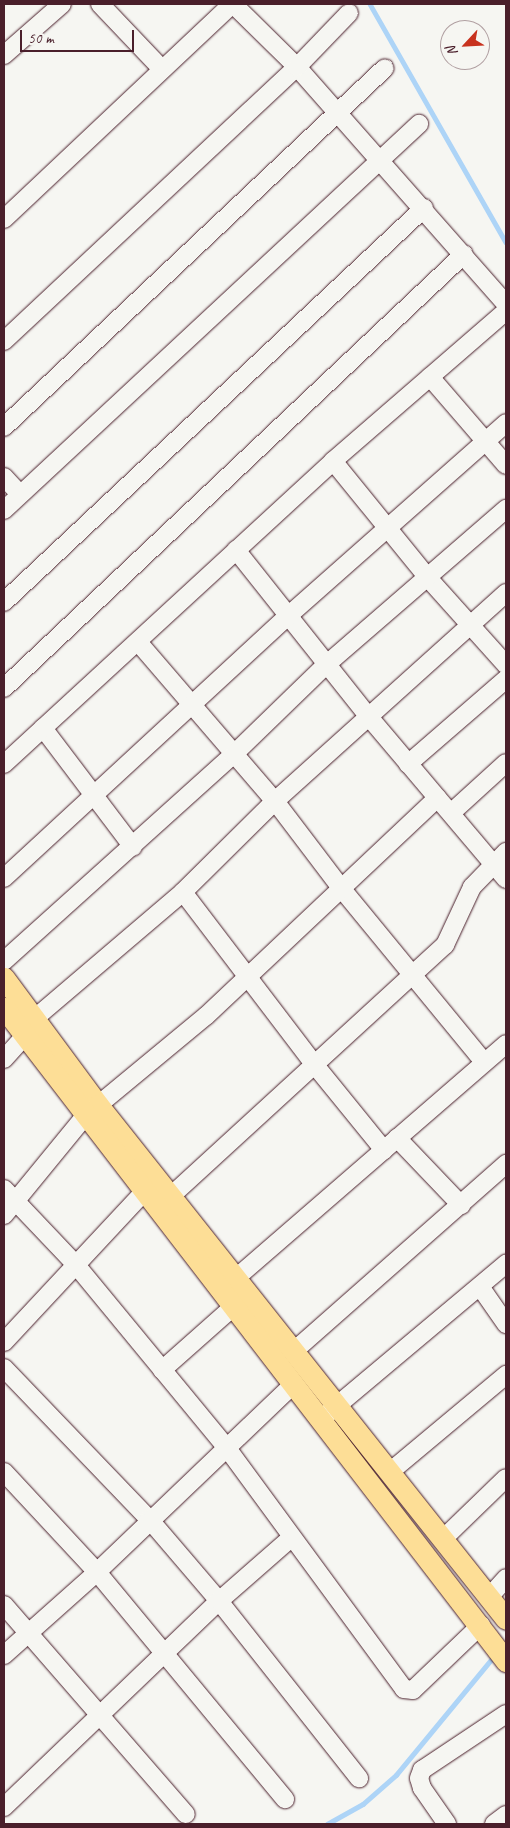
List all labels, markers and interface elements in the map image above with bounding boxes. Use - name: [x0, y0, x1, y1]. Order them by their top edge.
- scale bar: [22, 20, 136, 52]
- north arrow: [440, 20, 490, 70]
- text: 50 m: [28, 29, 54, 48]
- text: N: [442, 44, 461, 59]

